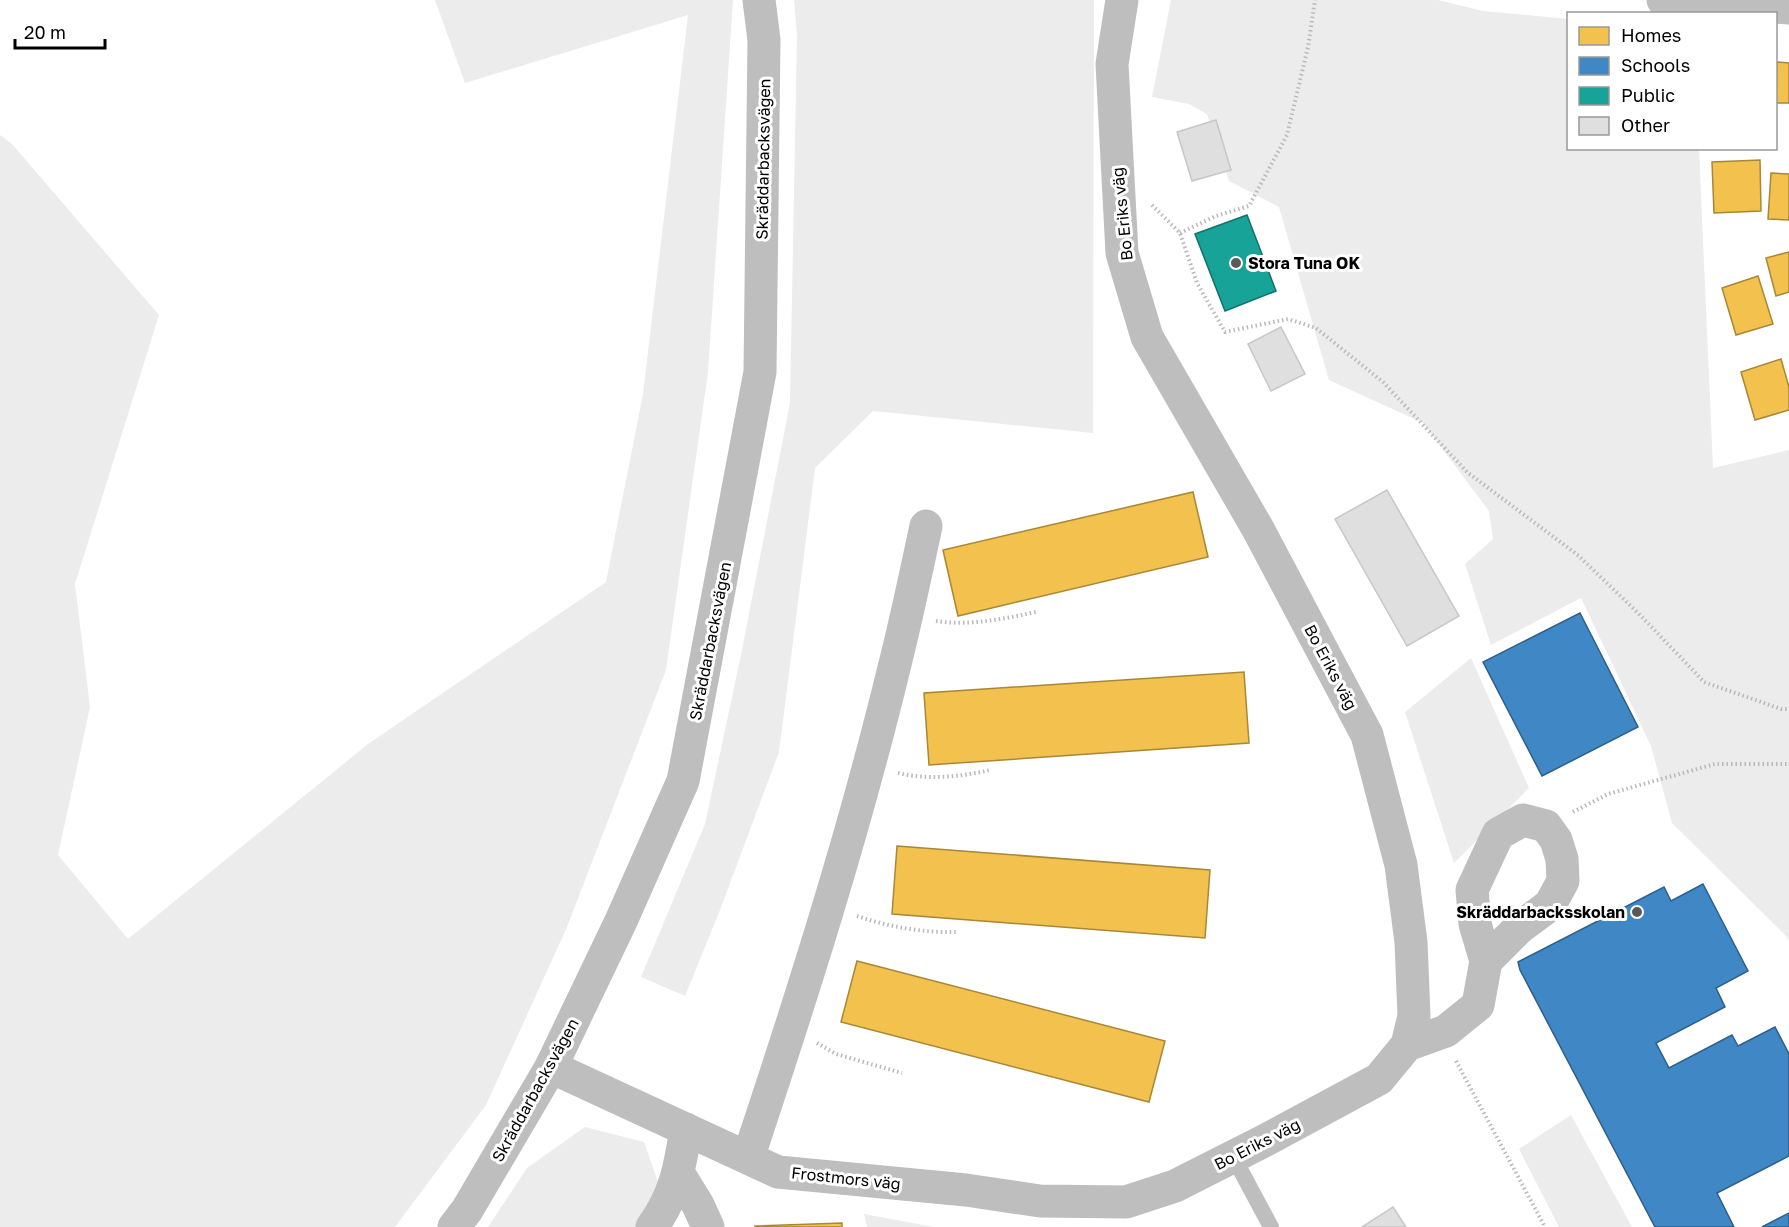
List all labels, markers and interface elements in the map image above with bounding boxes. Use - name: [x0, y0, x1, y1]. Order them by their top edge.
- scale bar: [15, 12, 105, 50]
- legend: [1567, 12, 1777, 150]
- text: 20 m: [24, 21, 66, 43]
- text: Homes: [1621, 24, 1681, 46]
- text: Schools: [1621, 54, 1690, 76]
- street label: Skräddarbacksvägen: [752, 78, 774, 240]
- text: Public: [1621, 84, 1675, 106]
- text: Other: [1621, 114, 1670, 136]
- street label: Bo Eriks väg: [1107, 166, 1137, 262]
- place label: Stora Tuna OK: [1248, 253, 1360, 273]
- marker: Stora Tuna OK: [1229, 256, 1243, 270]
- street label: Skräddarbacksvägen: [685, 560, 735, 722]
- street label: Bo Eriks väg: [1300, 621, 1362, 713]
- place label: Skräddarbacksskolan: [1456, 902, 1625, 922]
- marker: Skräddarbacksskolan: [1630, 905, 1644, 919]
- street label: Skräddarbacksvägen: [487, 1015, 583, 1165]
- street label: Bo Eriks väg: [1211, 1114, 1303, 1174]
- street label: Frostmors väg: [790, 1162, 902, 1194]

